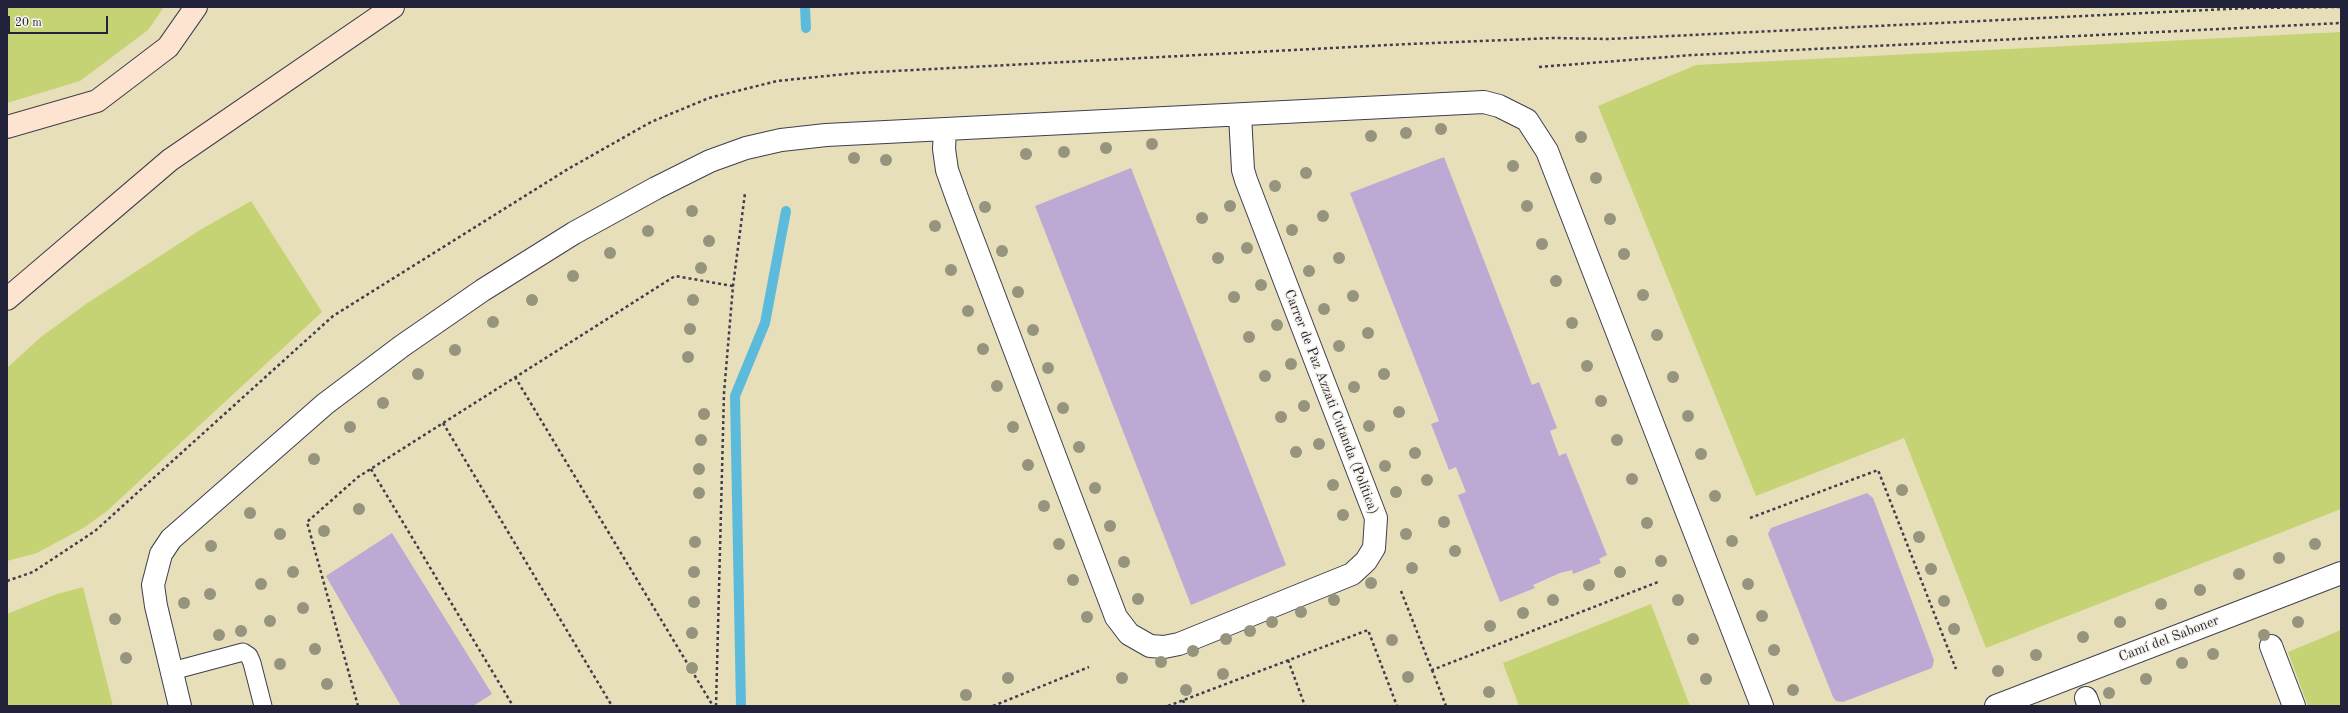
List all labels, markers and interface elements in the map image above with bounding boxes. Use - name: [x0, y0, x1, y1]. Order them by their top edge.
- scale bar: [10, 8, 110, 34]
- text: 20 m: [15, 17, 42, 29]
- street label: Carrer de Paz Azzati Cutanda (Política): [1280, 287, 1382, 517]
- street label: Camí del Saboner: [2117, 612, 2221, 666]

